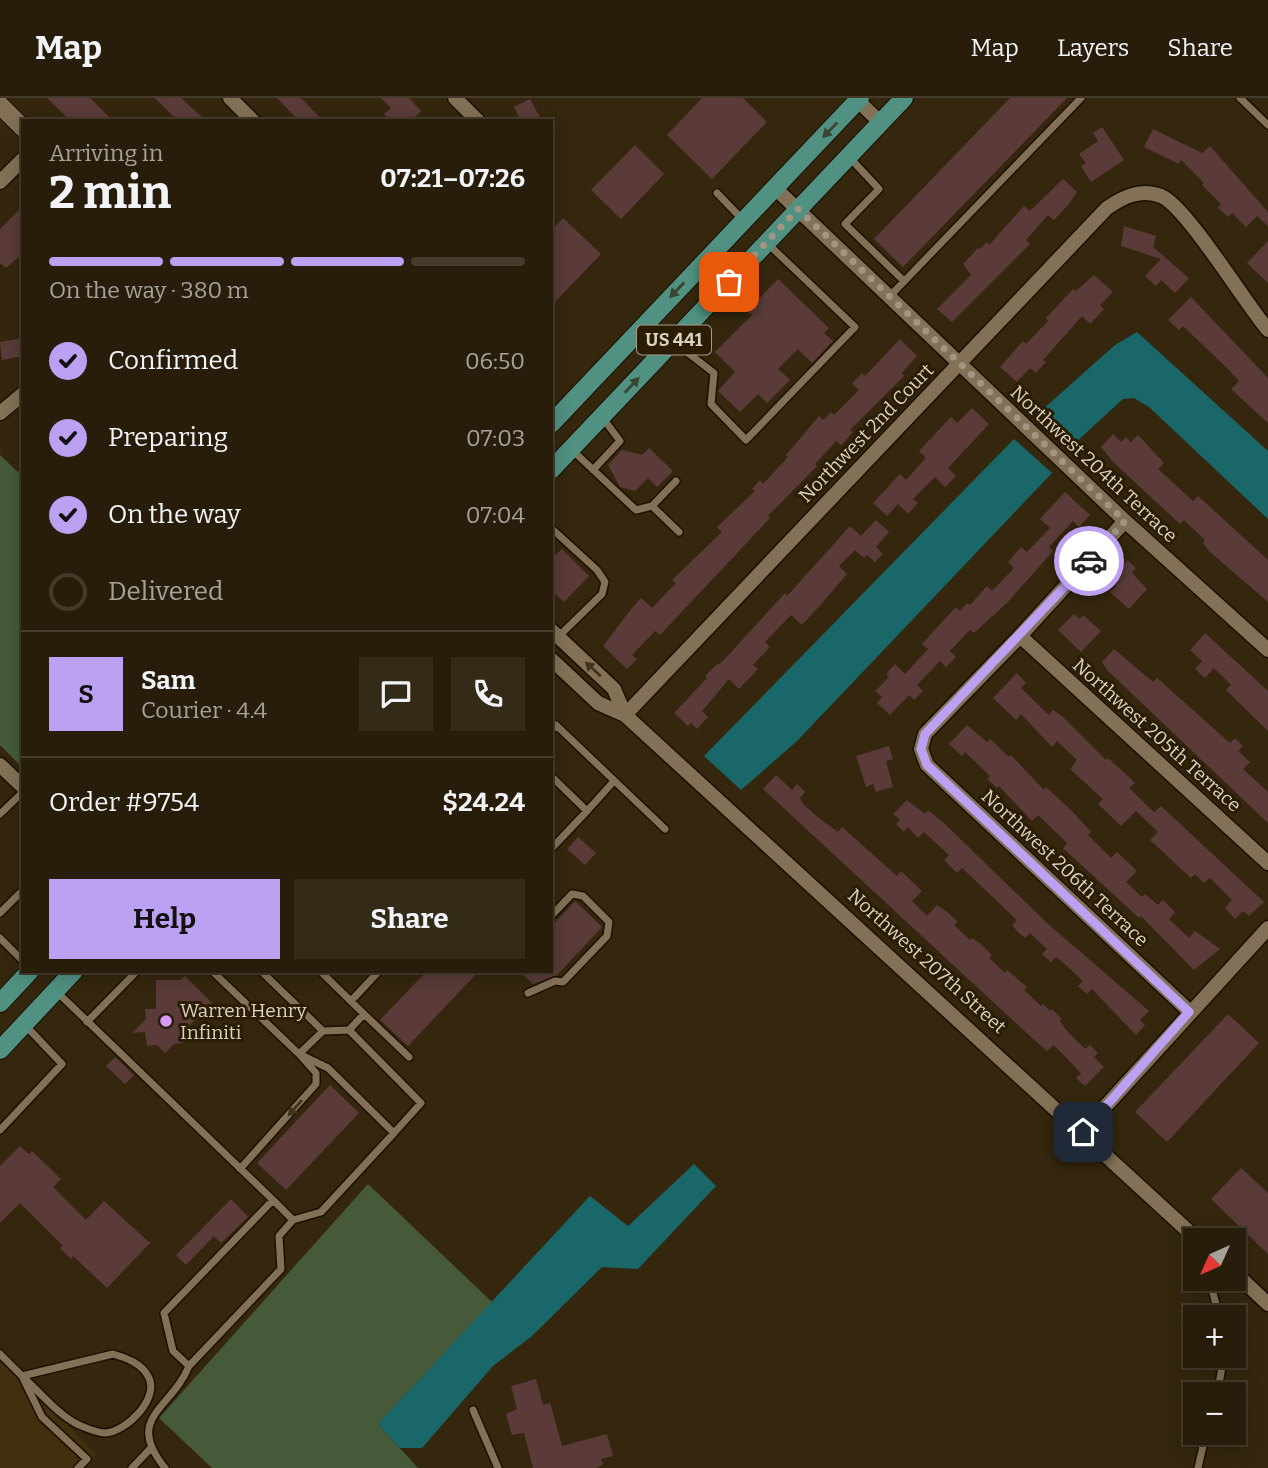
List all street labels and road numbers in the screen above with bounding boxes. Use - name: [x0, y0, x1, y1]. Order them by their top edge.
- road number: US 441: [637, 326, 711, 354]
- street label: Northwest 2nd Court: [794, 359, 938, 507]
- street label: Northwest 204th Terrace: [1006, 381, 1182, 547]
- street label: Northwest 205th Terrace: [1068, 653, 1246, 817]
- street label: Northwest 206th Terrace: [977, 785, 1153, 951]
- street label: Northwest 207th Street: [843, 884, 1011, 1038]

